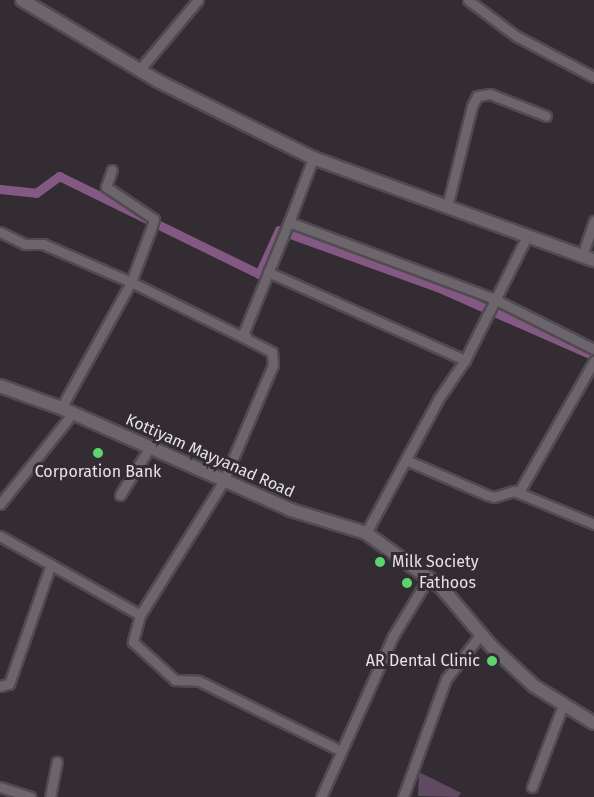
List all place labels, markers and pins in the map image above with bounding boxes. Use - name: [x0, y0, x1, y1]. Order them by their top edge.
- marker: Corporation Bank: [91, 446, 105, 460]
- place label: Corporation Bank: [35, 462, 161, 482]
- place label: Milk Society: [392, 552, 479, 572]
- marker: Milk Society: [373, 555, 387, 569]
- place label: Fathoos: [419, 573, 476, 593]
- marker: Fathoos: [400, 576, 414, 590]
- place label: AR Dental Clinic: [366, 651, 480, 671]
- marker: AR Dental Clinic: [485, 654, 499, 668]

